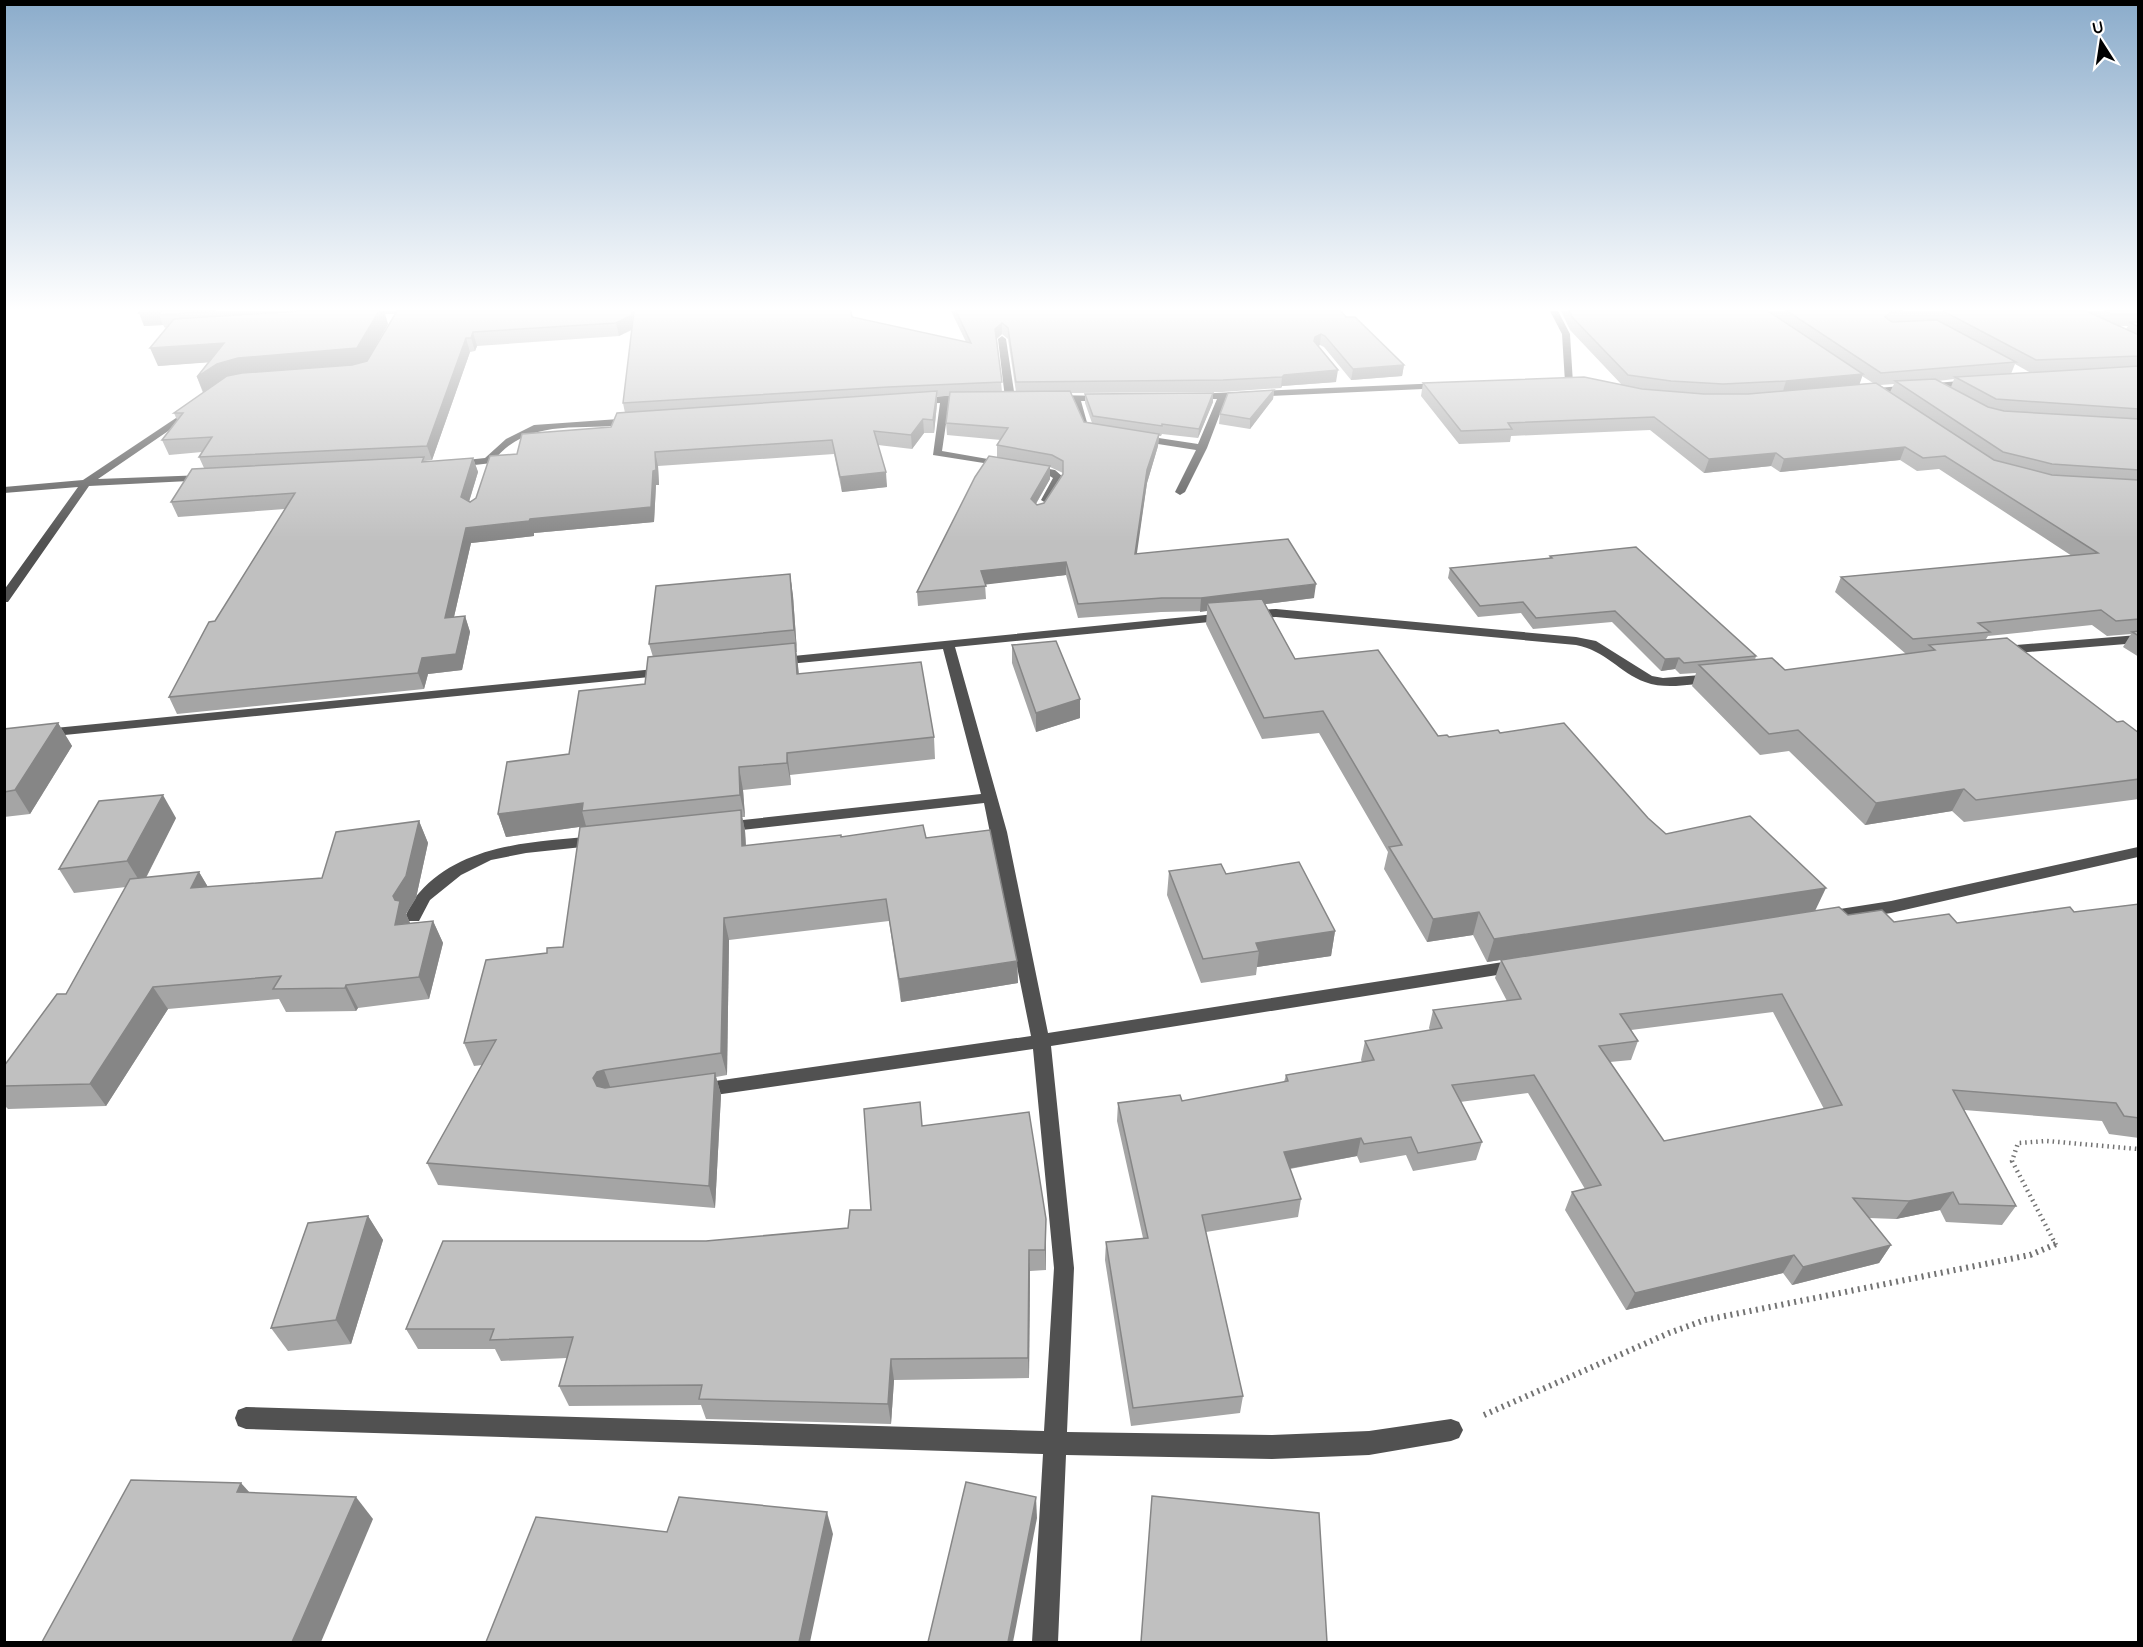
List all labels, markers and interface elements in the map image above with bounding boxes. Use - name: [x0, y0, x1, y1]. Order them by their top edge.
- north arrow: [2071, 12, 2131, 72]
- text: U: [2090, 16, 2105, 38]

